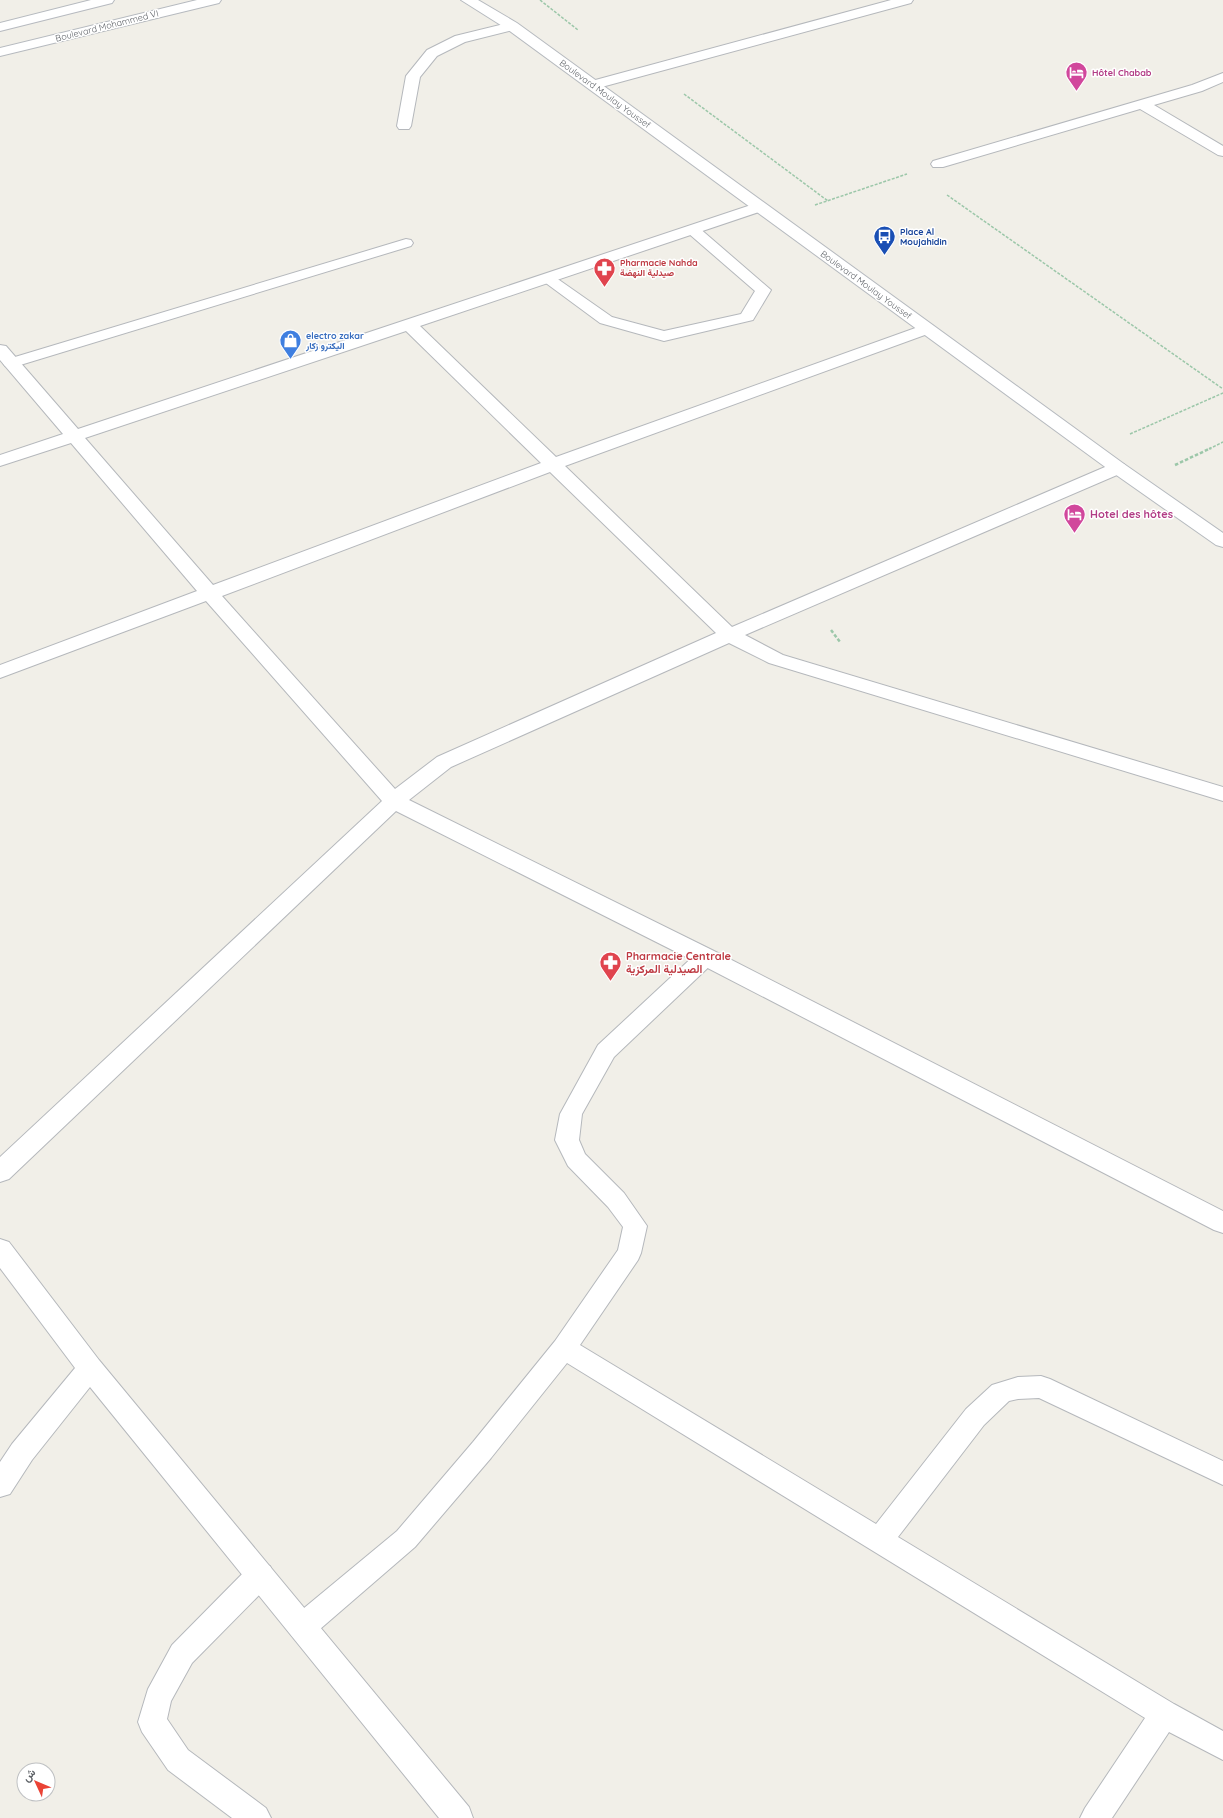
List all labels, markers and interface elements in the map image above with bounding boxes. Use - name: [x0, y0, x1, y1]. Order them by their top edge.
- street label: Boulevard Mohammed VI: [54, 7, 160, 44]
- street label: Boulevard Moulay Youssef: [558, 57, 654, 131]
- hotel icon: Hôtel Chabab: [1064, 60, 1090, 93]
- place label: Hôtel Chabab: [1092, 67, 1152, 78]
- bus stop icon: Place Al Moujahidin: [871, 224, 897, 257]
- place label: Place Al Moujahidin: [900, 226, 947, 247]
- street label: Boulevard Moulay Youssef: [819, 248, 915, 322]
- pharmacy icon: Pharmacie Nahda صيدلية النهضة: [592, 255, 618, 288]
- place label: Pharmacie Nahda صيدلية النهضة: [620, 257, 698, 279]
- shop icon: electro zakar اليكترو زكار: [277, 328, 303, 361]
- place label: electro zakar اليكترو زكار: [305, 330, 364, 352]
- hotel icon: Hotel des hôtes: [1061, 501, 1087, 534]
- place label: Hotel des hôtes: [1090, 507, 1173, 521]
- pharmacy icon: Pharmacie Centrale الصيدلية المركزية: [598, 949, 624, 982]
- place label: Pharmacie Centrale الصيدلية المركزية: [626, 949, 732, 976]
- north arrow: [16, 1762, 56, 1802]
- text: ش: [19, 1765, 38, 1785]

